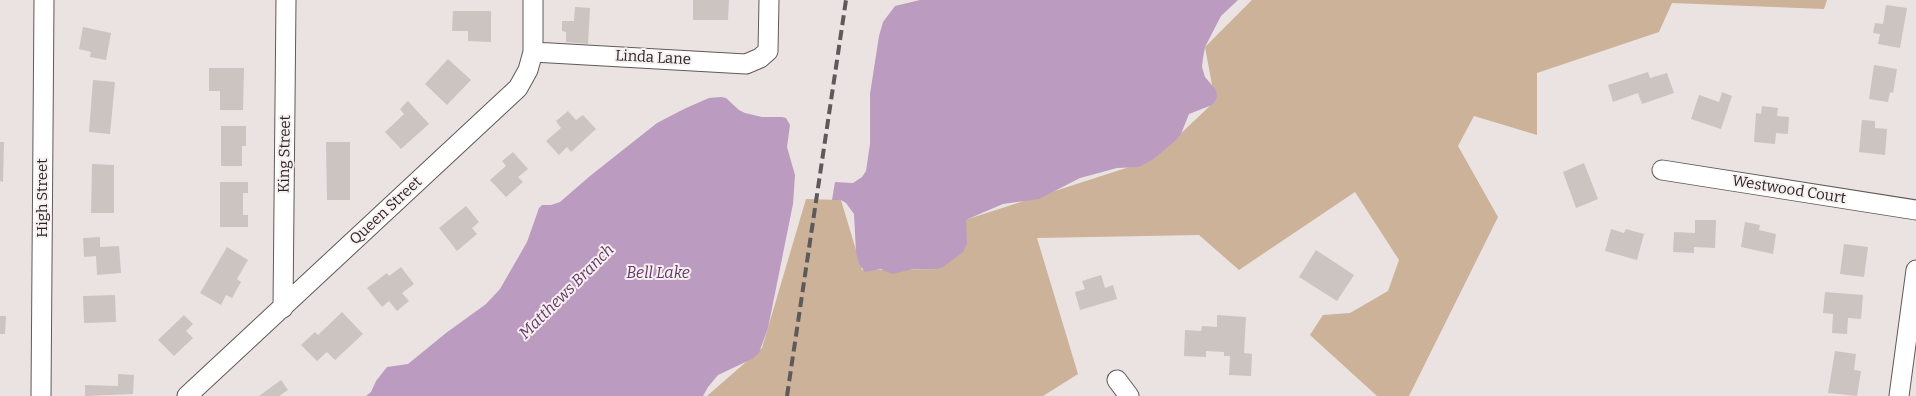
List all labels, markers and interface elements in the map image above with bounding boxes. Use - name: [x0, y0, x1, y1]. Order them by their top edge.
- street label: Linda Lane: [615, 47, 691, 69]
- street label: King Street: [275, 115, 295, 193]
- street label: High Street: [34, 158, 52, 238]
- street label: Westwood Court: [1731, 172, 1847, 208]
- street label: Queen Street: [346, 173, 426, 249]
- water label: Matthews Branch: [516, 241, 618, 343]
- water label: Bell Lake: [626, 264, 690, 284]

